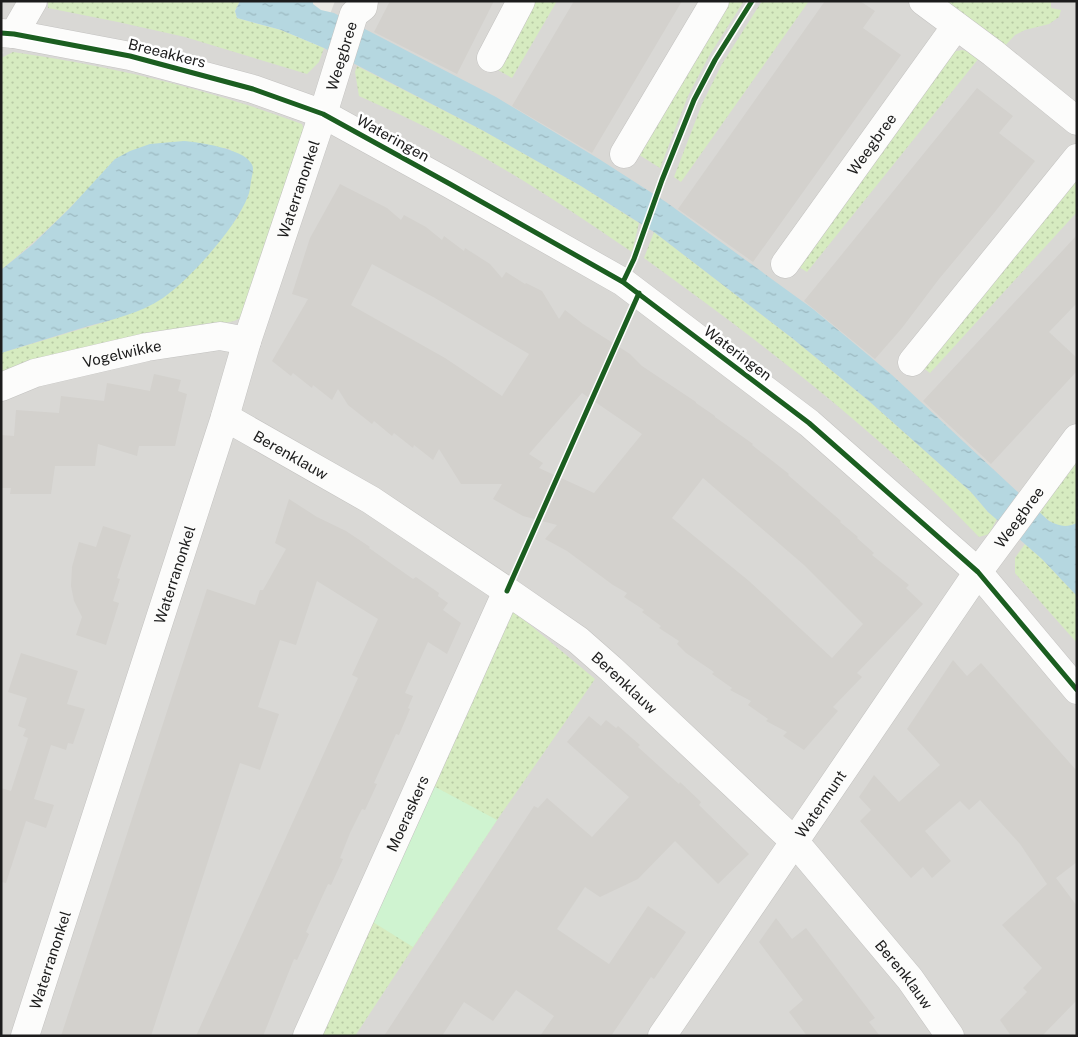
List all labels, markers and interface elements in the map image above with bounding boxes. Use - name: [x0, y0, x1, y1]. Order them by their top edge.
- street label: Weegbree: [322, 19, 360, 92]
- street label: Breeakkers: [126, 35, 208, 71]
- street label: Weegbree: [844, 110, 899, 178]
- street label: Wateringen: [354, 111, 432, 165]
- street label: Waterranonkel: [274, 138, 322, 240]
- street label: Wateringen: [701, 322, 775, 384]
- street label: Vogelwikke: [81, 336, 162, 370]
- street label: Berenklauw: [251, 427, 332, 483]
- street label: Weegbree: [991, 483, 1047, 551]
- street label: Waterranonkel: [150, 523, 198, 626]
- street label: Berenklauw: [589, 648, 661, 717]
- street label: Watermunt: [791, 767, 849, 841]
- street label: Moeraskers: [383, 773, 432, 854]
- street label: Waterranonkel: [26, 909, 73, 1011]
- street label: Berenklauw: [872, 936, 937, 1012]

